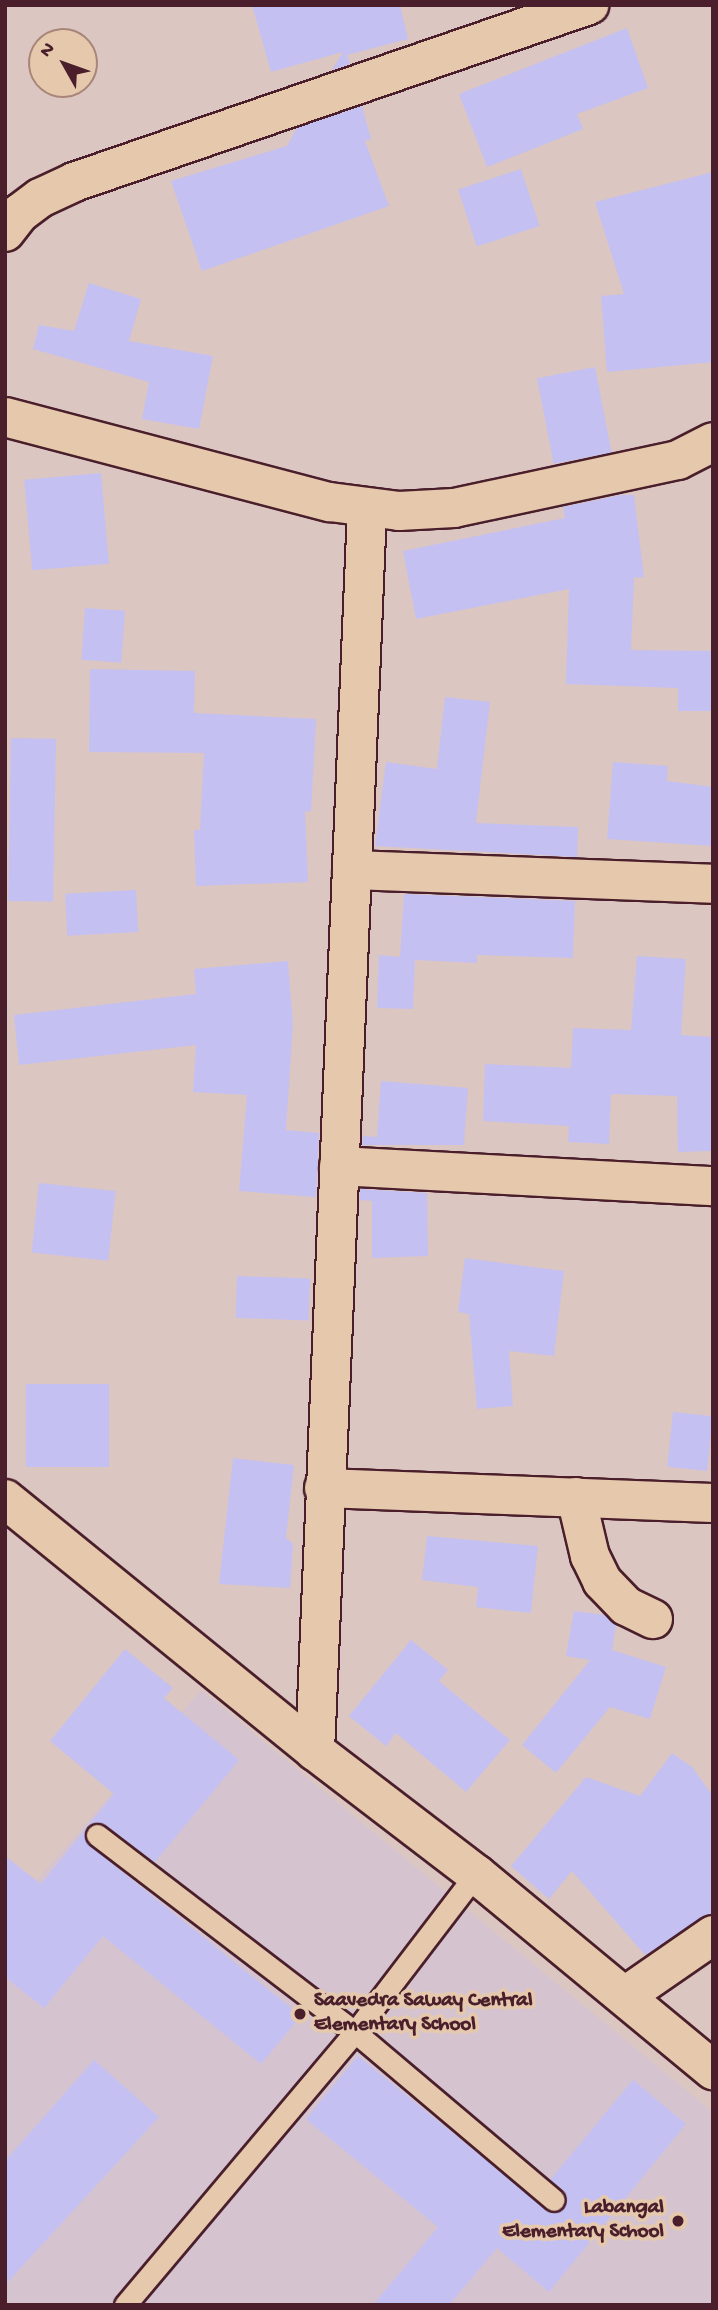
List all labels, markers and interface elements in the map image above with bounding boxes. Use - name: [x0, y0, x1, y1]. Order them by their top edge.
- north arrow: [28, 28, 98, 98]
- text: N: [35, 38, 61, 63]
- place label: Saavedra Saway Central Elementary School: [314, 1989, 533, 2039]
- marker: Saavedra Saway Central Elementary School: [292, 2006, 308, 2022]
- place label: Labangal Elementary School: [502, 2196, 664, 2246]
- marker: Labangal Elementary School: [670, 2213, 686, 2229]

